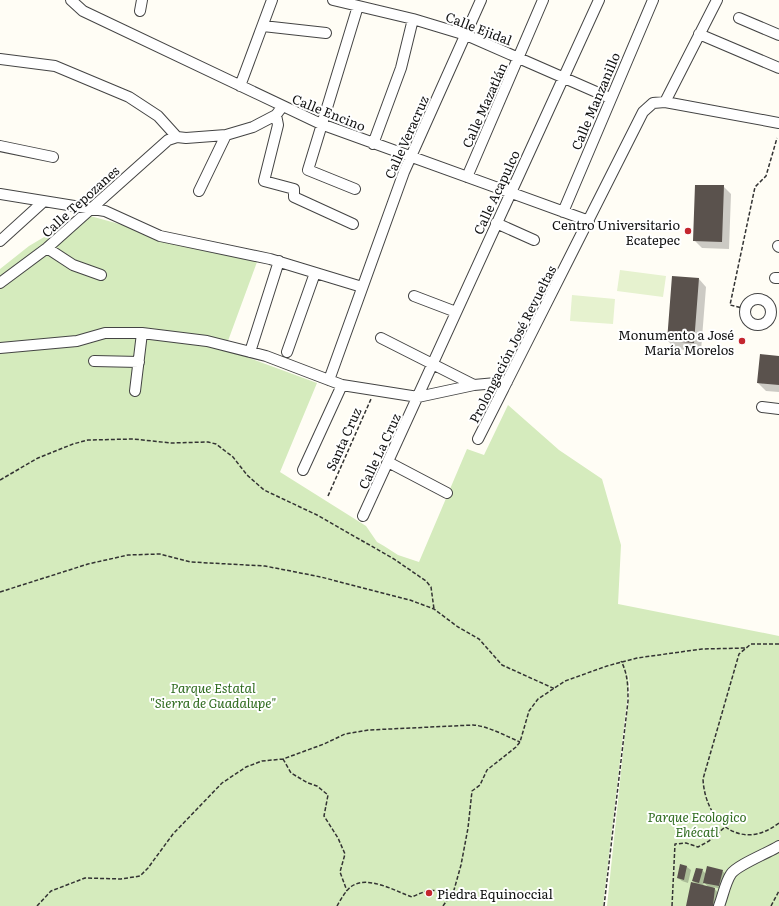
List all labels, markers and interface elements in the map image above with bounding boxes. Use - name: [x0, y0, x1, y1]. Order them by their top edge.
- street label: Calle Ejidal: [443, 7, 516, 50]
- street label: Calle Manzanillo: [566, 49, 624, 153]
- street label: Calle Mazatlán: [457, 59, 511, 151]
- street label: Calle Encino: [289, 89, 369, 135]
- street label: Calle Veracruz: [379, 92, 433, 182]
- street label: Calle Acapulco: [468, 146, 524, 237]
- street label: Calle Tepozanes: [37, 161, 123, 241]
- place label: Centro Universitario Ecatepec: [552, 215, 681, 249]
- marker: Centro Universitario Ecatepec: [683, 226, 693, 236]
- street label: Prolongación José Revueltas: [464, 262, 560, 426]
- place label: Monumento a José María Morelos: [618, 325, 734, 359]
- marker: Monumento a José María Morelos: [737, 336, 747, 346]
- street label: Santa Cruz: [321, 404, 365, 474]
- street label: Calle La Cruz: [353, 410, 405, 492]
- park label: Parque Estatal "Sierra de Guadalupe": [150, 678, 276, 712]
- park label: Parque Ecologico Ehécatl: [648, 807, 746, 841]
- place label: Piedra Equinoccial: [437, 884, 553, 903]
- marker: Piedra Equinoccial: [424, 888, 434, 898]

